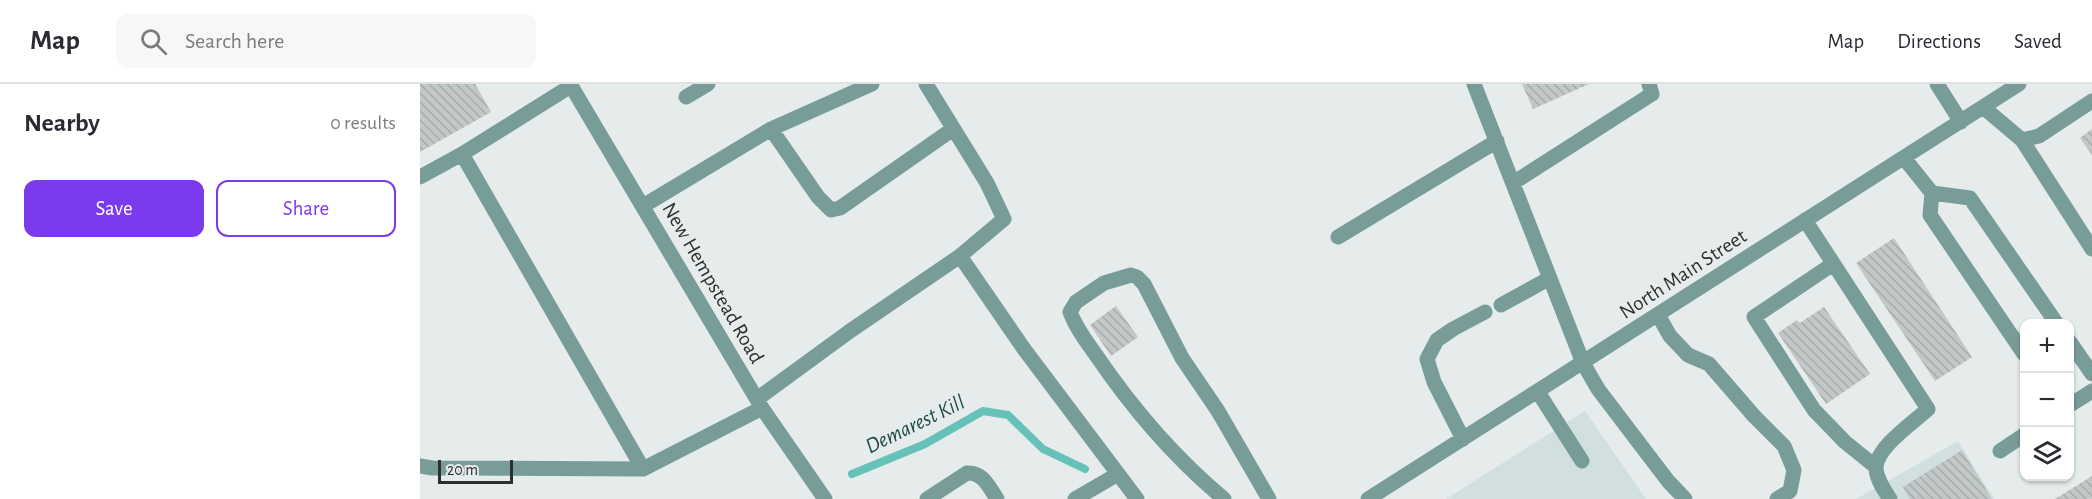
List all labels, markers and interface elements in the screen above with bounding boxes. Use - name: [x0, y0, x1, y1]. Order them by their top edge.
- search box: [116, 14, 536, 68]
- icon: search: [137, 25, 170, 58]
- text: Map: [30, 27, 80, 55]
- text: Search here: [185, 30, 284, 52]
- text: Map: [1828, 31, 1864, 52]
- text: Directions: [1897, 31, 1981, 52]
- text: Saved: [2014, 31, 2062, 52]
- text: Nearby: [24, 110, 100, 136]
- text: 0 results: [330, 113, 396, 133]
- button: Save: [24, 180, 204, 237]
- button: Share: [216, 180, 396, 237]
- street label: New Hempstead Road: [658, 199, 768, 367]
- street label: North Main Street: [1616, 225, 1751, 323]
- map controls: [2020, 319, 2074, 481]
- button: +: [2020, 319, 2074, 373]
- button: −: [2020, 373, 2074, 427]
- water label: Demarest Kill: [862, 391, 968, 457]
- button: layers: [2020, 427, 2074, 481]
- scale bar: [438, 457, 513, 484]
- text: 20 m: [447, 462, 478, 478]

